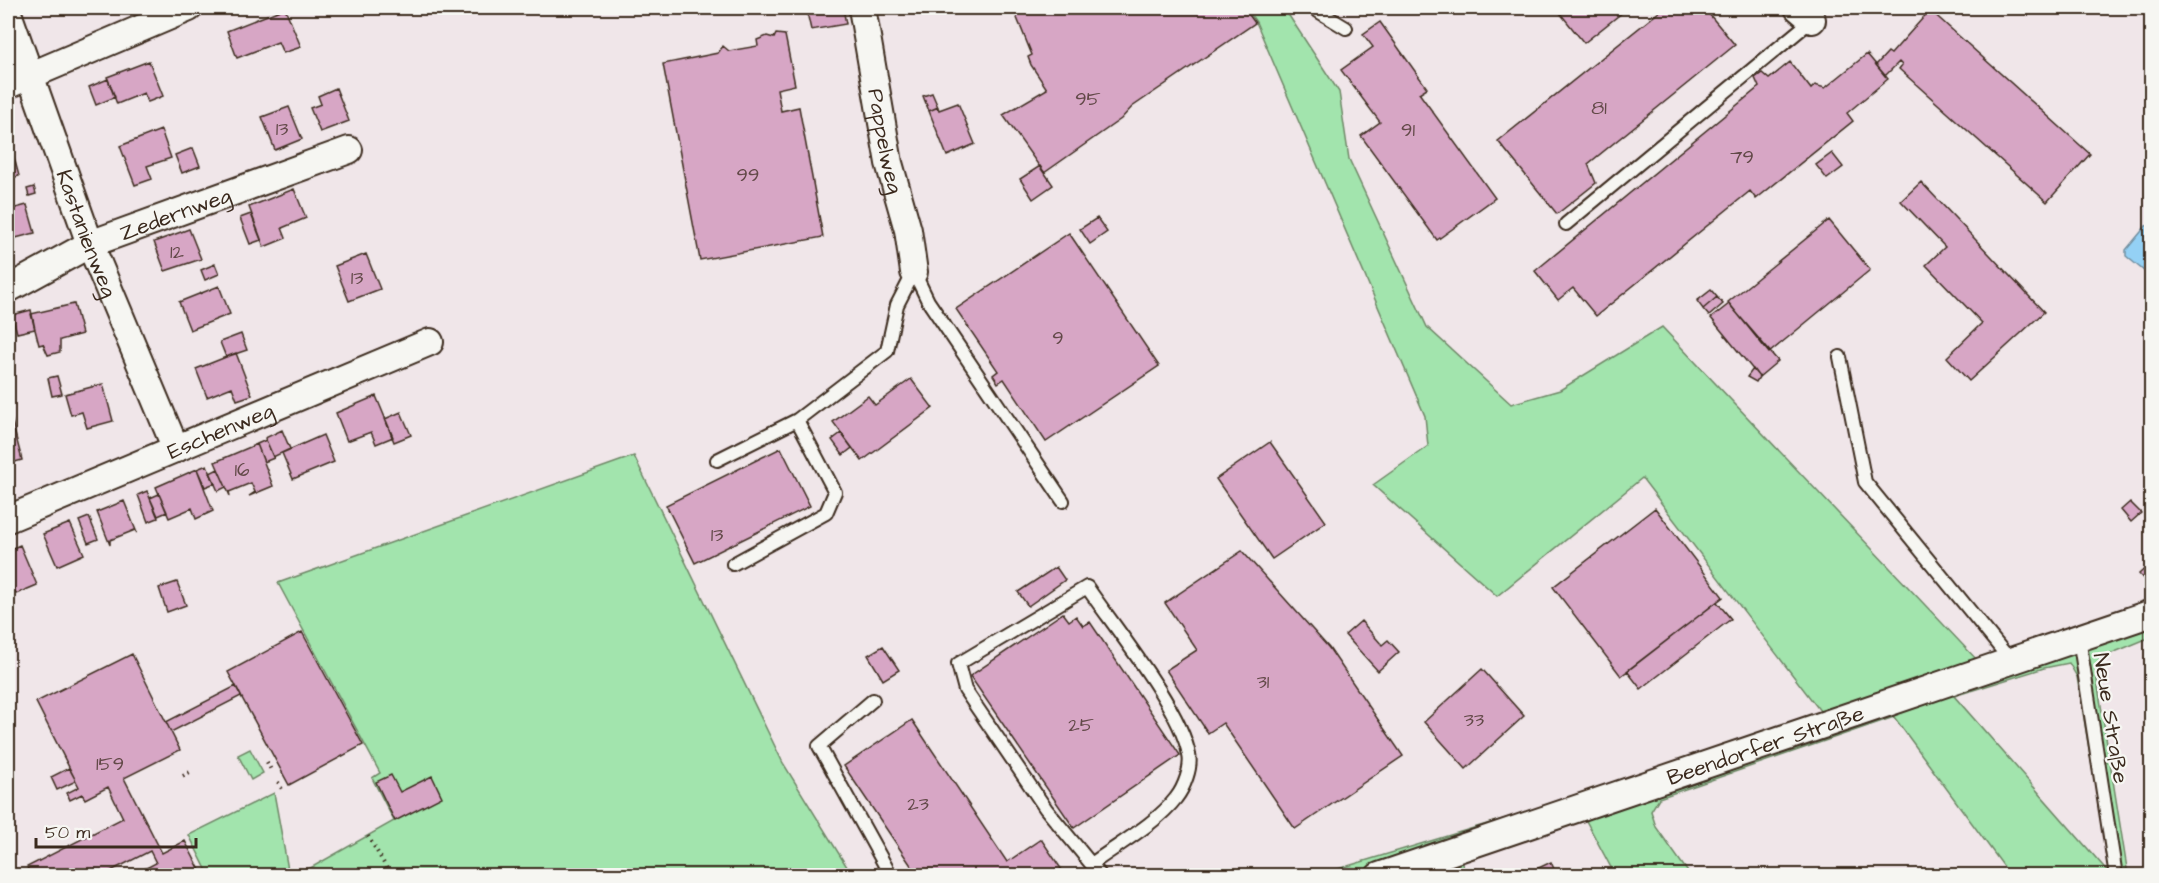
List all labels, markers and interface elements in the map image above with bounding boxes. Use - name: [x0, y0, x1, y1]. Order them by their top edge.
- house number: 95: [1075, 85, 1101, 113]
- street label: Pappelweg: [859, 86, 911, 197]
- house number: 81: [1591, 94, 1607, 122]
- house number: 13: [276, 115, 288, 143]
- house number: 91: [1401, 116, 1415, 144]
- house number: 79: [1730, 143, 1754, 171]
- house number: 99: [737, 161, 759, 189]
- street label: Kastanienweg: [48, 166, 125, 302]
- street label: Zedernweg: [115, 180, 236, 249]
- house number: 12: [170, 238, 185, 266]
- house number: 13: [351, 264, 363, 292]
- house number: 9: [1052, 324, 1064, 352]
- street label: Eschenweg: [163, 395, 279, 468]
- house number: 16: [234, 456, 250, 484]
- house number: 13: [711, 521, 723, 549]
- street label: Neue Straße: [2085, 651, 2136, 786]
- house number: 31: [1257, 668, 1270, 696]
- street label: Beendorfer Straße: [1663, 698, 1868, 794]
- house number: 33: [1464, 706, 1484, 734]
- house number: 25: [1068, 711, 1094, 739]
- house number: 159: [96, 750, 124, 778]
- house number: 23: [907, 790, 929, 818]
- scale bar: [36, 811, 196, 849]
- text: 50 m: [45, 820, 90, 845]

